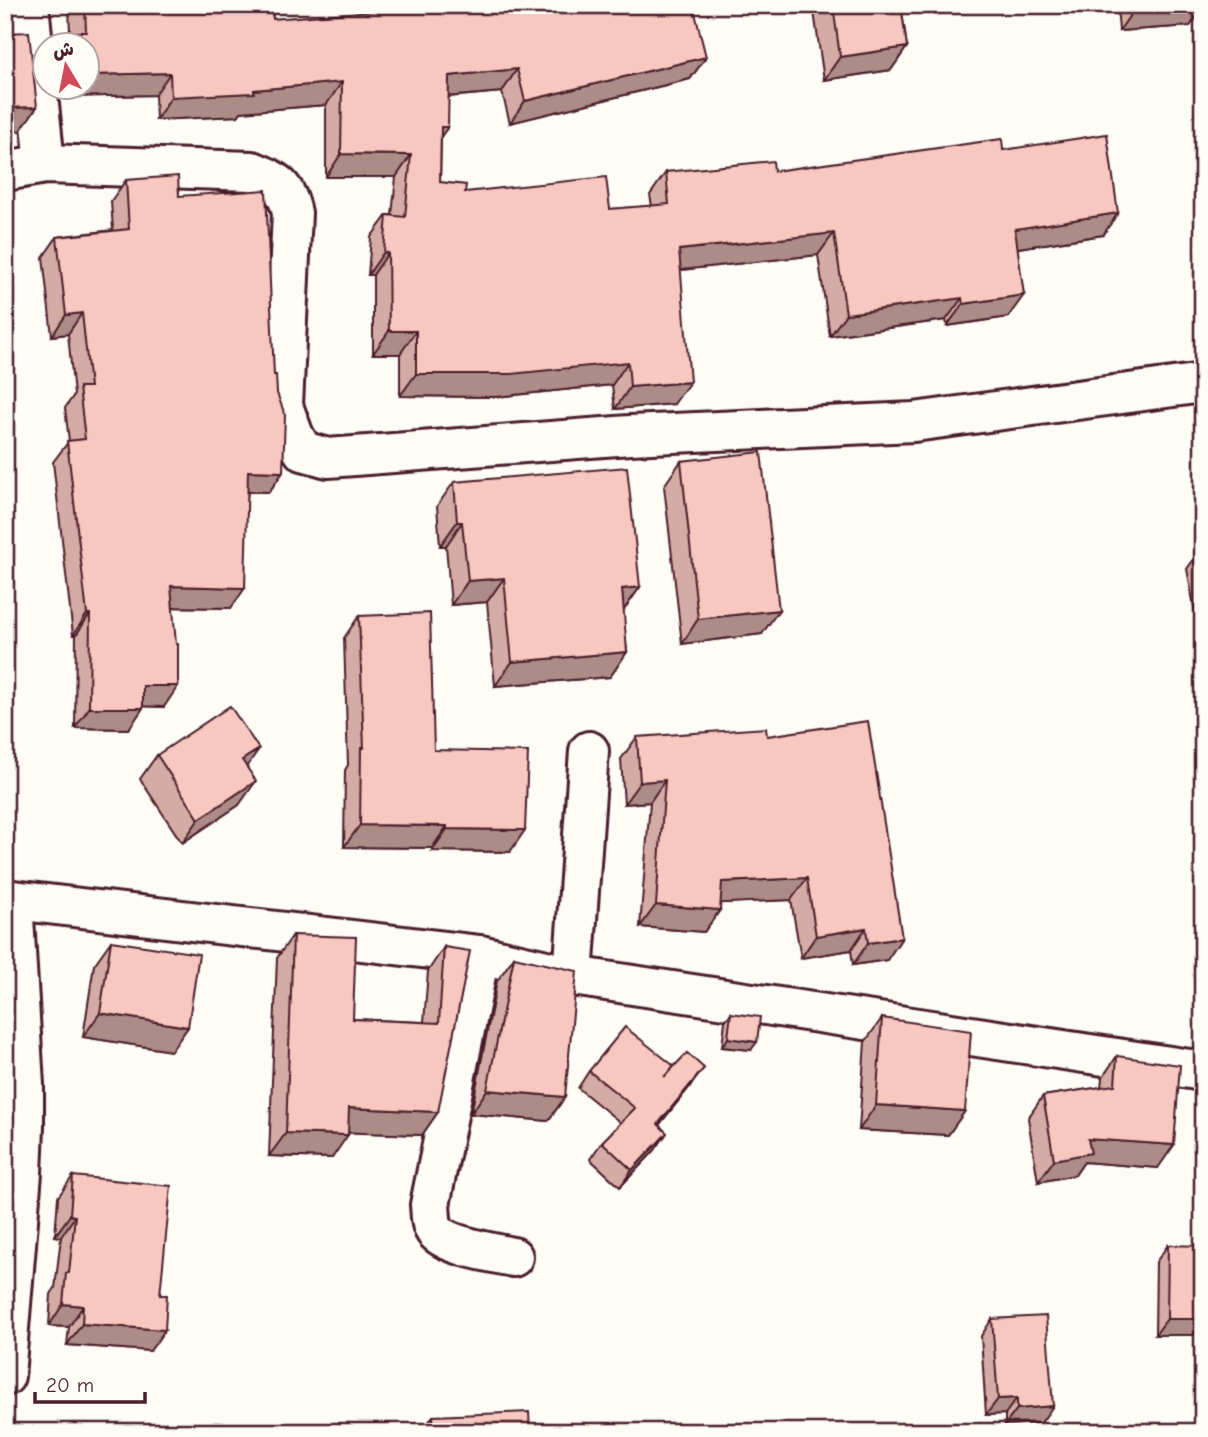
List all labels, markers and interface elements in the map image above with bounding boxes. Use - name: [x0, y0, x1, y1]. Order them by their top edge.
- north arrow: [32, 32, 102, 102]
- text: ش: [51, 38, 76, 63]
- scale bar: [35, 1360, 145, 1404]
- text: 20 m: [46, 1373, 94, 1397]

